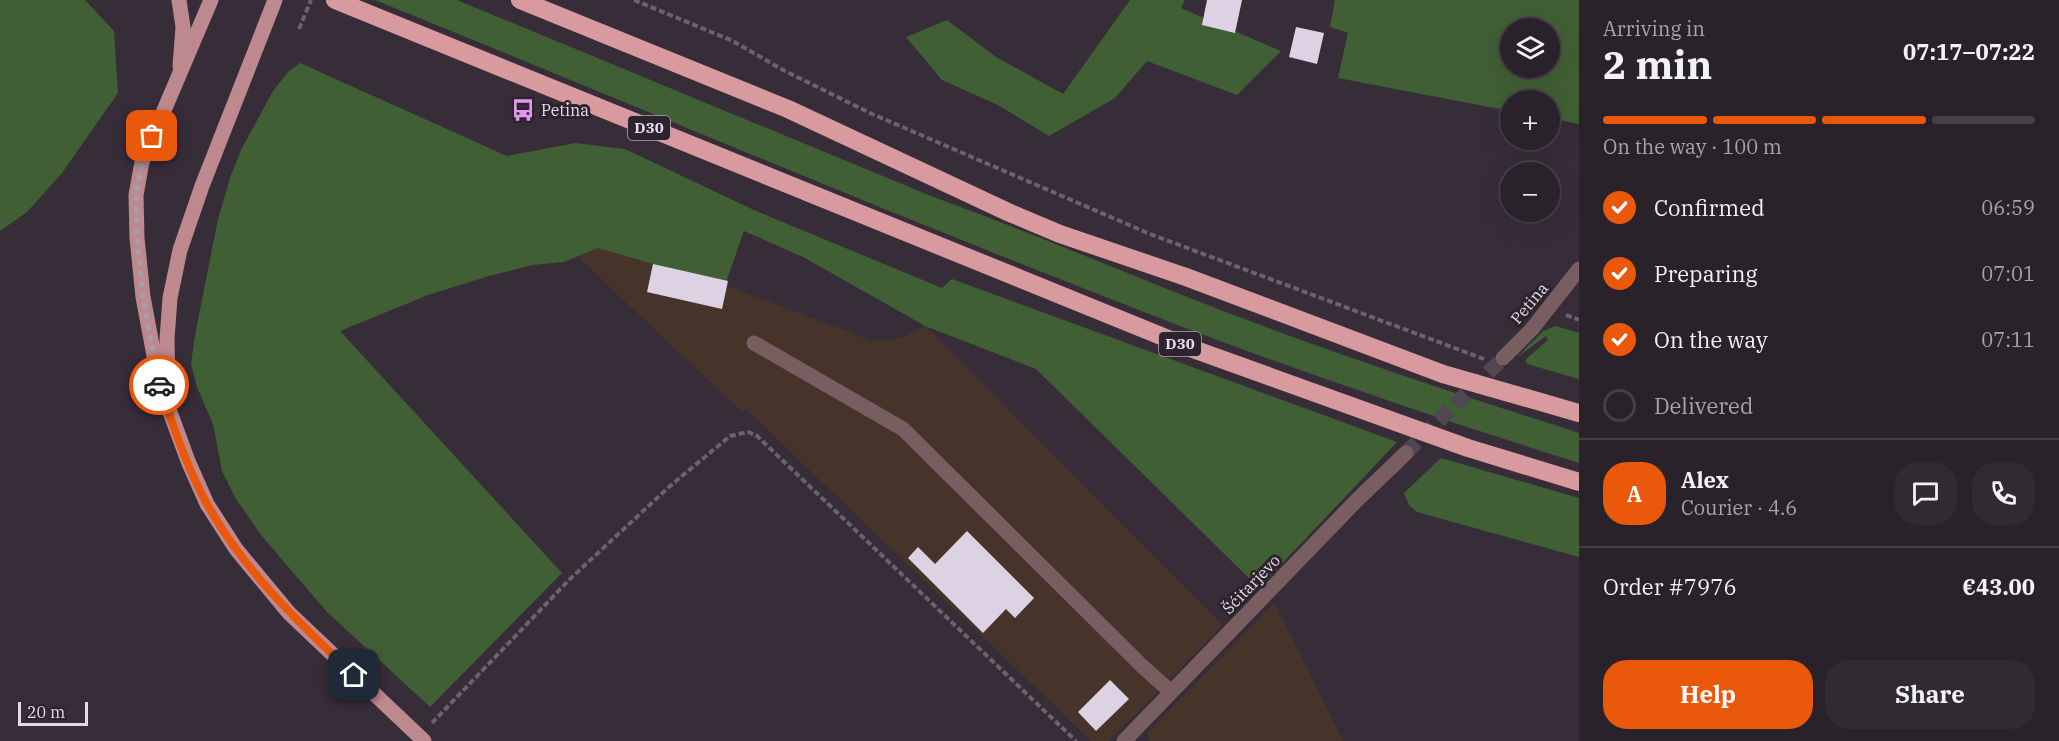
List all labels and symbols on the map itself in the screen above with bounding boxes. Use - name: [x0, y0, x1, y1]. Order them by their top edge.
- bus stop icon: Petina: [510, 97, 536, 123]
- place label: Petina: [541, 100, 589, 120]
- pin: [126, 110, 177, 161]
- road number: D30: [628, 116, 670, 140]
- street label: Petina: [1506, 278, 1552, 328]
- road number: D30: [1159, 332, 1201, 356]
- courier: [129, 355, 189, 415]
- street label: Šćitarjevo: [1217, 549, 1284, 618]
- pin: [328, 649, 379, 700]
- scale bar: [18, 699, 88, 726]

